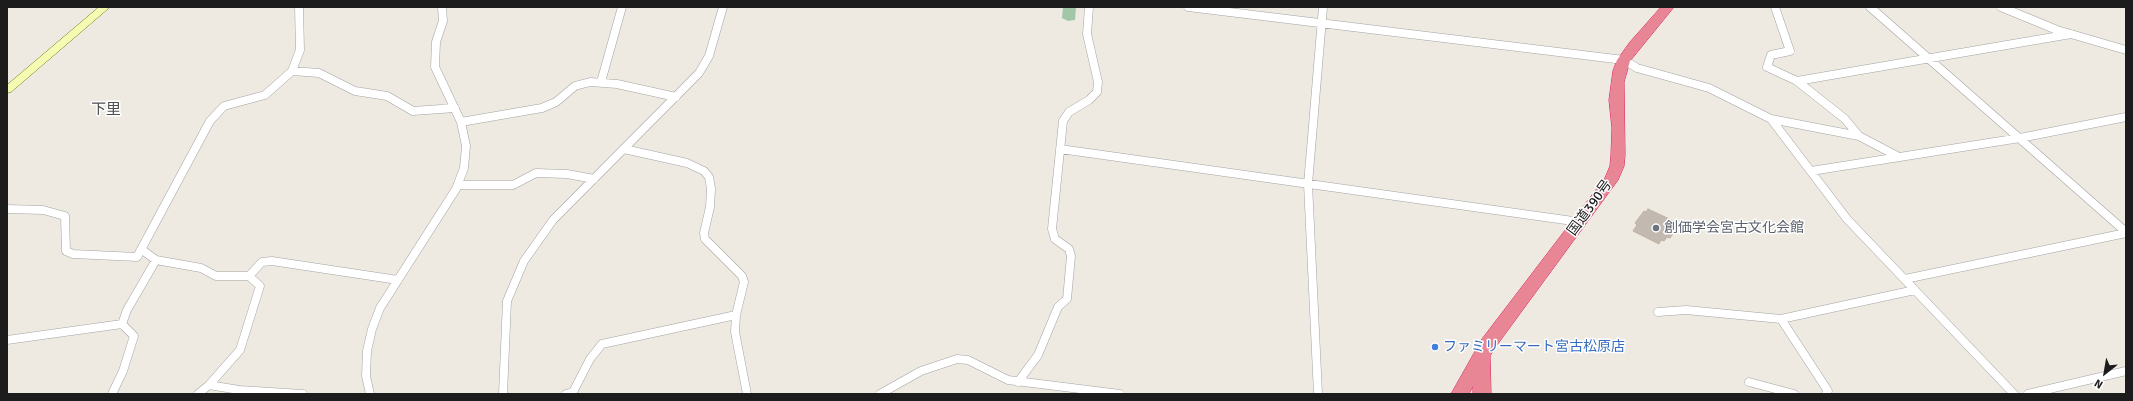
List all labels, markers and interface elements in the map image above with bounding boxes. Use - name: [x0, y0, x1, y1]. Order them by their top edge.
- district label: 下里: [91, 101, 121, 119]
- street label: 国道390号: [1564, 177, 1616, 239]
- place label: 創価学会宮古文化会館: [1664, 220, 1804, 236]
- marker: 創価学会宮古文化会館: [1651, 223, 1661, 233]
- place label: ファミリーマート宮古松原店: [1443, 339, 1625, 355]
- marker: ファミリーマート宮古松原店: [1430, 342, 1440, 352]
- north arrow: [2085, 353, 2125, 393]
- text: N: [2092, 376, 2105, 391]

